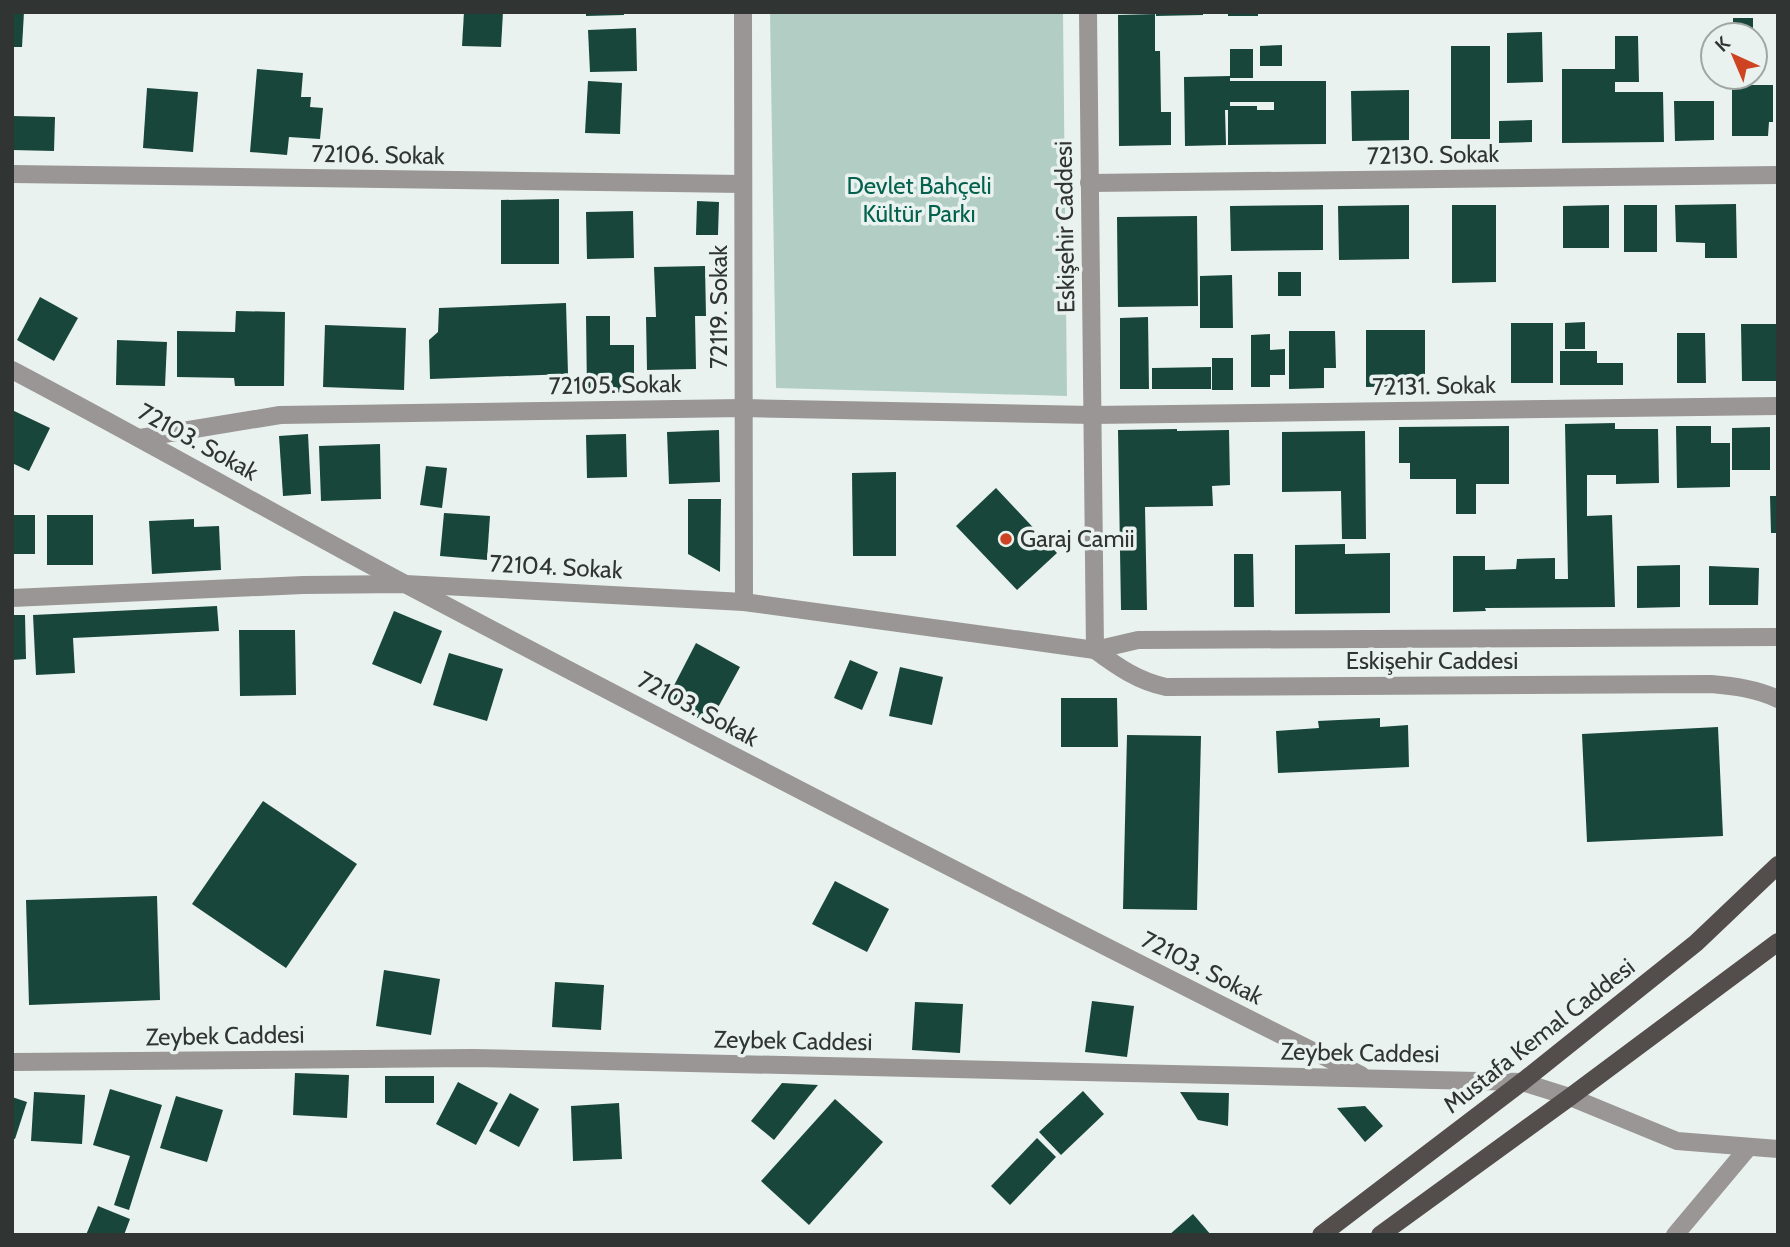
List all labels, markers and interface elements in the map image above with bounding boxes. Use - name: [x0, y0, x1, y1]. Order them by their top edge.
- north arrow: [1699, 21, 1769, 91]
- text: K: [1710, 32, 1735, 57]
- street label: 72106. Sokak: [311, 139, 445, 170]
- street label: 72130. Sokak: [1367, 139, 1500, 170]
- street label: Eskişehir Caddesi: [1048, 141, 1081, 314]
- park label: Devlet Bahçeli Kültür Parkı: [846, 171, 992, 228]
- street label: 72119. Sokak: [704, 245, 733, 369]
- street label: 72105. Sokak: [548, 369, 682, 400]
- street label: 72131. Sokak: [1372, 370, 1496, 401]
- street label: 72103. Sokak: [133, 397, 264, 487]
- place label: Garaj Camii: [1020, 524, 1135, 553]
- marker: Garaj Camii: [998, 531, 1014, 547]
- street label: 72104. Sokak: [489, 549, 624, 584]
- street label: Eskişehir Caddesi: [1346, 646, 1518, 675]
- street label: 72103. Sokak: [633, 665, 764, 753]
- street label: 72103. Sokak: [1137, 925, 1268, 1011]
- street label: Mustafa Kemal Caddesi: [1437, 952, 1640, 1119]
- street label: Zeybek Caddesi: [145, 1020, 305, 1051]
- street label: Zeybek Caddesi: [713, 1025, 873, 1056]
- street label: Zeybek Caddesi: [1280, 1037, 1440, 1068]

